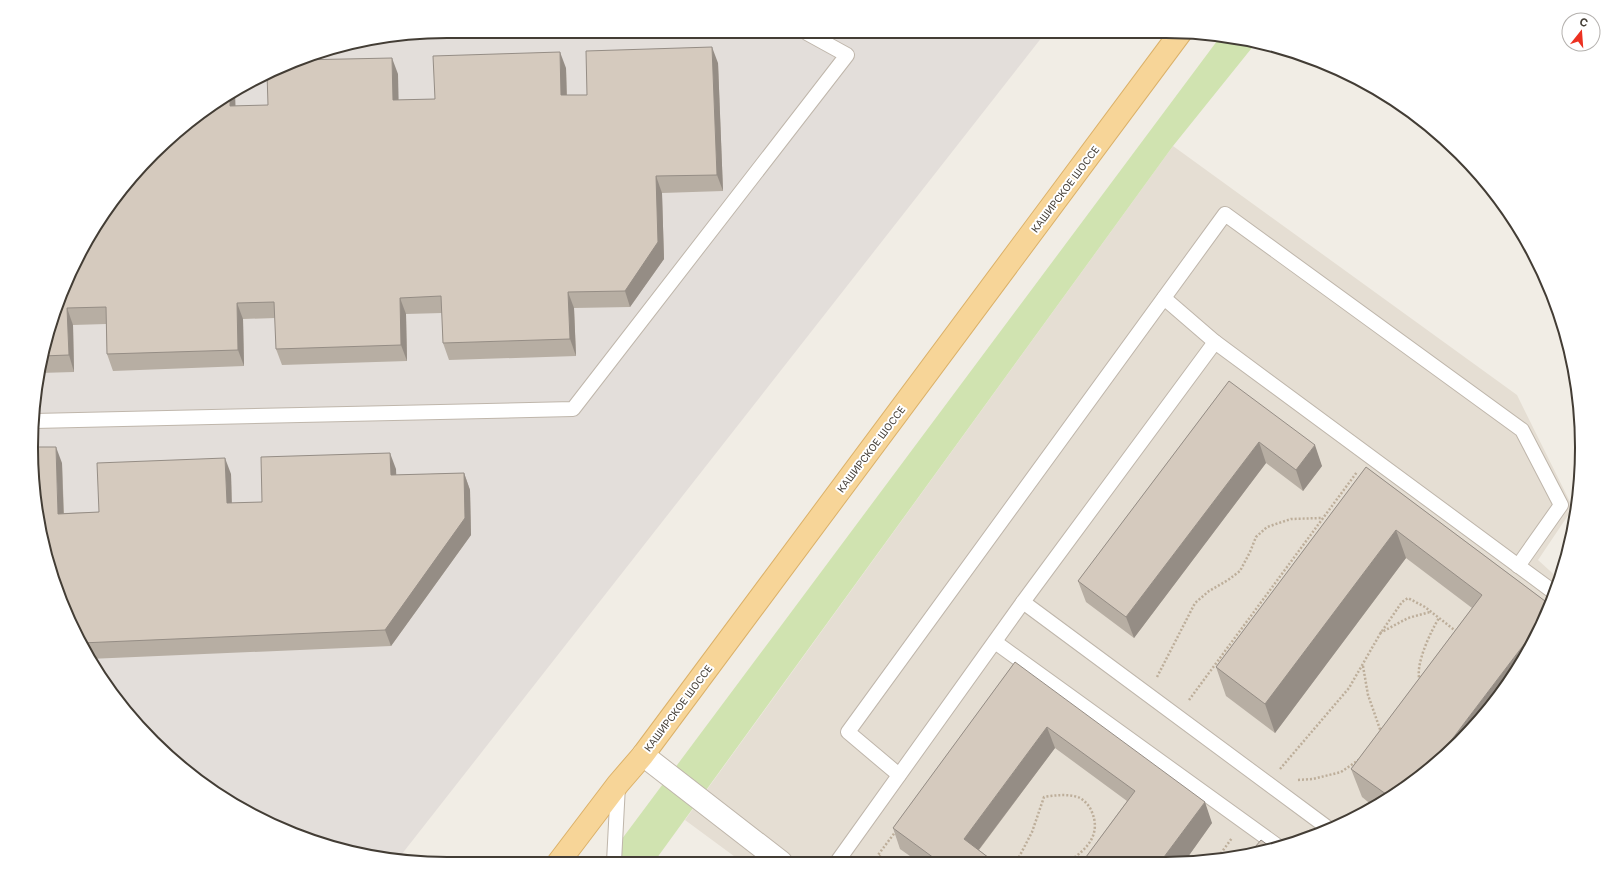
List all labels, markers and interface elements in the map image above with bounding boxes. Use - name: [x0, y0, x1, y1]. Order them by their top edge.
- north arrow: [1561, 12, 1601, 52]
- text: С: [1578, 15, 1590, 30]
- street label: КАШИРСКОЕ ШОССЕ: [1029, 143, 1101, 235]
- street label: КАШИРСКОЕ ШОССЕ: [835, 403, 907, 495]
- street label: КАШИРСКОЕ ШОССЕ: [642, 662, 714, 754]

